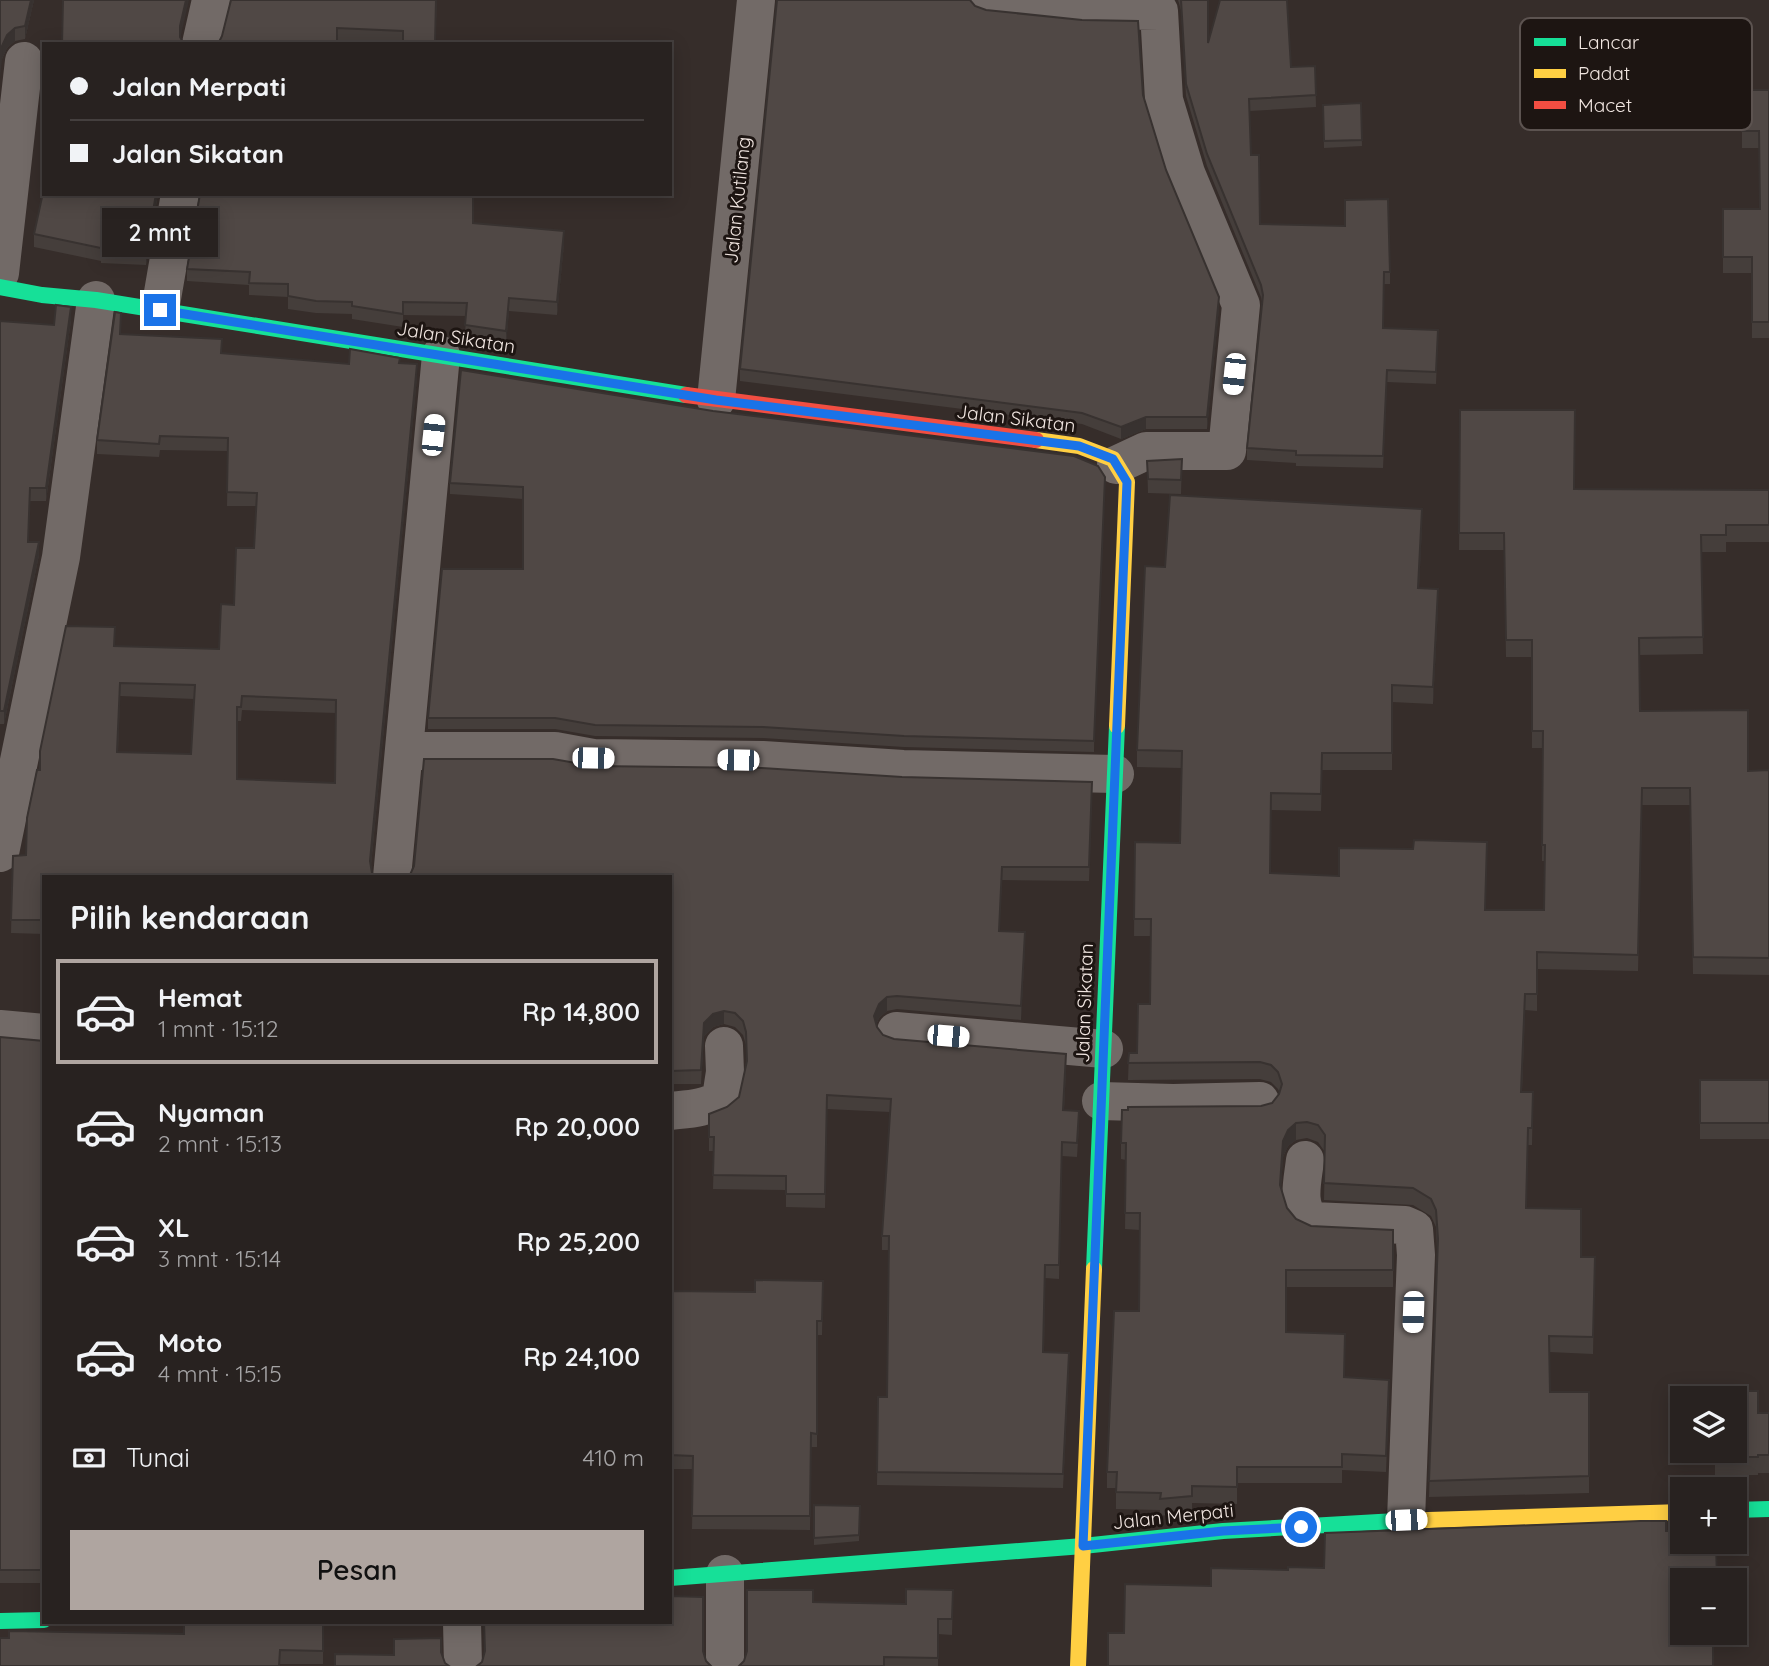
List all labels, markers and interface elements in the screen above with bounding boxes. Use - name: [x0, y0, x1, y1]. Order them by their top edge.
- legend: [1520, 18, 1752, 130]
- text: Lancar: [1578, 30, 1640, 54]
- text: Padat: [1578, 61, 1630, 85]
- text: Jalan Merpati: [112, 70, 286, 103]
- text: Macet: [1578, 93, 1632, 117]
- street label: Jalan Kutilang: [718, 136, 756, 264]
- text: Jalan Sikatan: [112, 137, 284, 170]
- callout: 2 mnt: [102, 208, 218, 258]
- text: 2 mnt: [129, 218, 191, 247]
- route end: [144, 294, 176, 326]
- street label: Jalan Sikatan: [395, 316, 517, 358]
- car: [1222, 352, 1247, 396]
- street label: Jalan Sikatan: [955, 399, 1077, 437]
- car: [421, 413, 446, 457]
- car: [572, 747, 615, 769]
- car: [717, 749, 760, 771]
- text: Pilih kendaraan: [70, 897, 310, 937]
- street label: Jalan Sikatan: [1070, 943, 1098, 1063]
- icon: car: [74, 980, 137, 1043]
- text: Hemat: [158, 981, 243, 1014]
- text: Rp 14,800: [522, 995, 640, 1028]
- text: 1 mnt · 15:12: [158, 1014, 279, 1043]
- car: [927, 1024, 970, 1048]
- icon: car: [74, 1095, 137, 1158]
- text: Nyaman: [158, 1096, 265, 1129]
- text: Rp 20,000: [515, 1110, 640, 1143]
- text: 2 mnt · 15:13: [158, 1129, 282, 1158]
- icon: car: [74, 1210, 137, 1273]
- text: XL: [158, 1211, 190, 1244]
- text: Rp 25,200: [517, 1225, 640, 1258]
- text: 3 mnt · 15:14: [158, 1244, 281, 1273]
- car: [1402, 1291, 1425, 1333]
- icon: car: [74, 1325, 137, 1388]
- text: Moto: [158, 1326, 222, 1359]
- text: Rp 24,100: [523, 1340, 640, 1373]
- text: 4 mnt · 15:15: [158, 1359, 282, 1388]
- map controls: [1670, 1386, 1747, 1645]
- button: layers: [1670, 1386, 1747, 1463]
- icon: cash: [70, 1439, 108, 1477]
- text: Tunai: [126, 1441, 190, 1474]
- text: 410 m: [583, 1443, 644, 1472]
- button: +: [1670, 1477, 1747, 1554]
- street label: Jalan Merpati: [1111, 1498, 1235, 1534]
- car: [1385, 1509, 1428, 1531]
- route start: [1285, 1511, 1317, 1543]
- button: Pesan: [70, 1530, 644, 1610]
- button: −: [1670, 1568, 1747, 1645]

